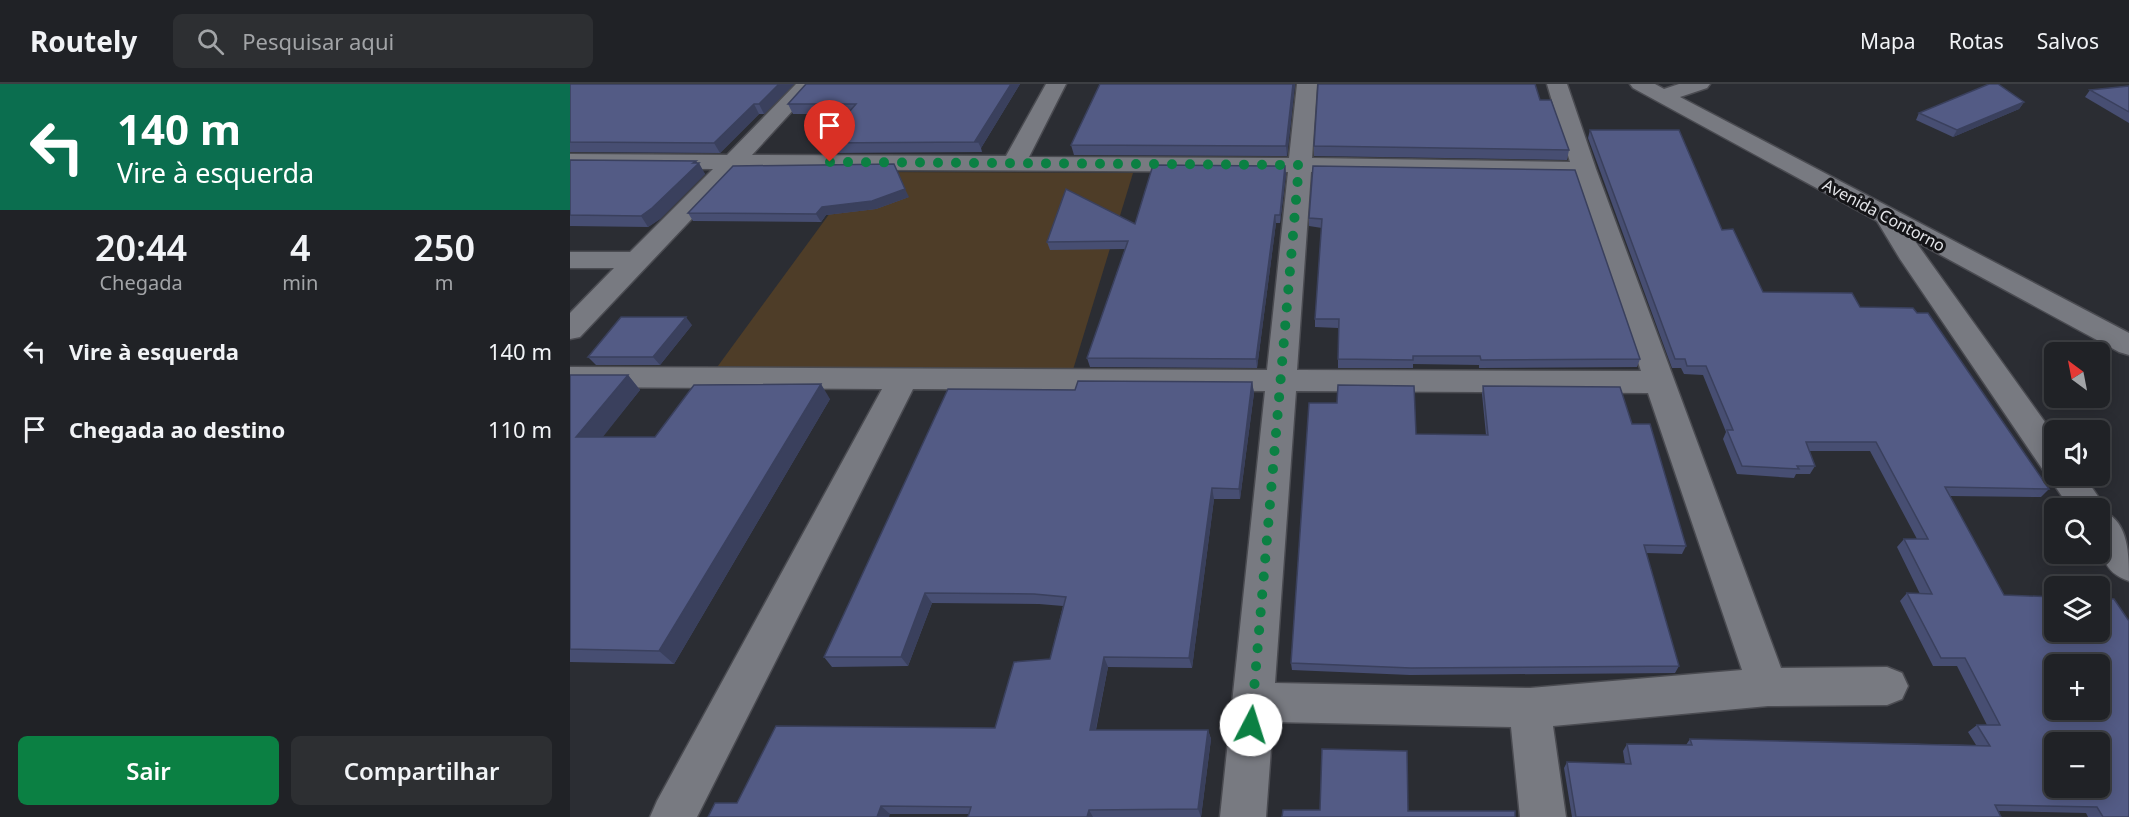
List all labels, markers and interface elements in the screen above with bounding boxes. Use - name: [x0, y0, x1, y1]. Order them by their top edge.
- search box: [173, 14, 593, 68]
- text: Routely: [30, 22, 137, 60]
- icon: search: [194, 25, 227, 58]
- text: Pesquisar aqui: [242, 26, 394, 56]
- text: Mapa: [1860, 27, 1916, 55]
- text: Rotas: [1949, 27, 2004, 55]
- text: Salvos: [2037, 27, 2099, 55]
- text: 140 m: [117, 100, 241, 157]
- pin: [804, 100, 855, 162]
- icon: left: [18, 108, 96, 186]
- icon: arrive: [813, 109, 846, 142]
- text: Vire à esquerda: [117, 154, 314, 191]
- street label: Avenida Contorno: [1819, 173, 1949, 257]
- text: 20:44: [95, 223, 187, 272]
- text: 4: [290, 223, 311, 272]
- text: 250: [413, 223, 475, 272]
- text: Chegada: [99, 269, 183, 296]
- text: min: [282, 269, 318, 296]
- text: m: [435, 269, 454, 296]
- icon: left: [18, 335, 51, 368]
- text: Vire à esquerda: [69, 336, 239, 366]
- text: 140 m: [488, 336, 552, 366]
- north arrow: [2044, 342, 2110, 408]
- map controls: [2044, 342, 2110, 798]
- icon: arrive: [18, 413, 51, 446]
- text: Chegada ao destino: [69, 414, 285, 444]
- text: 110 m: [488, 414, 552, 444]
- button: sound: [2044, 420, 2110, 486]
- button: search: [2044, 498, 2110, 564]
- button: layers: [2044, 576, 2110, 642]
- button: +: [2044, 654, 2110, 720]
- position arrow: [1219, 693, 1283, 757]
- button: −: [2044, 732, 2110, 798]
- button: Sair: [18, 736, 279, 805]
- button: Compartilhar: [291, 736, 552, 805]

